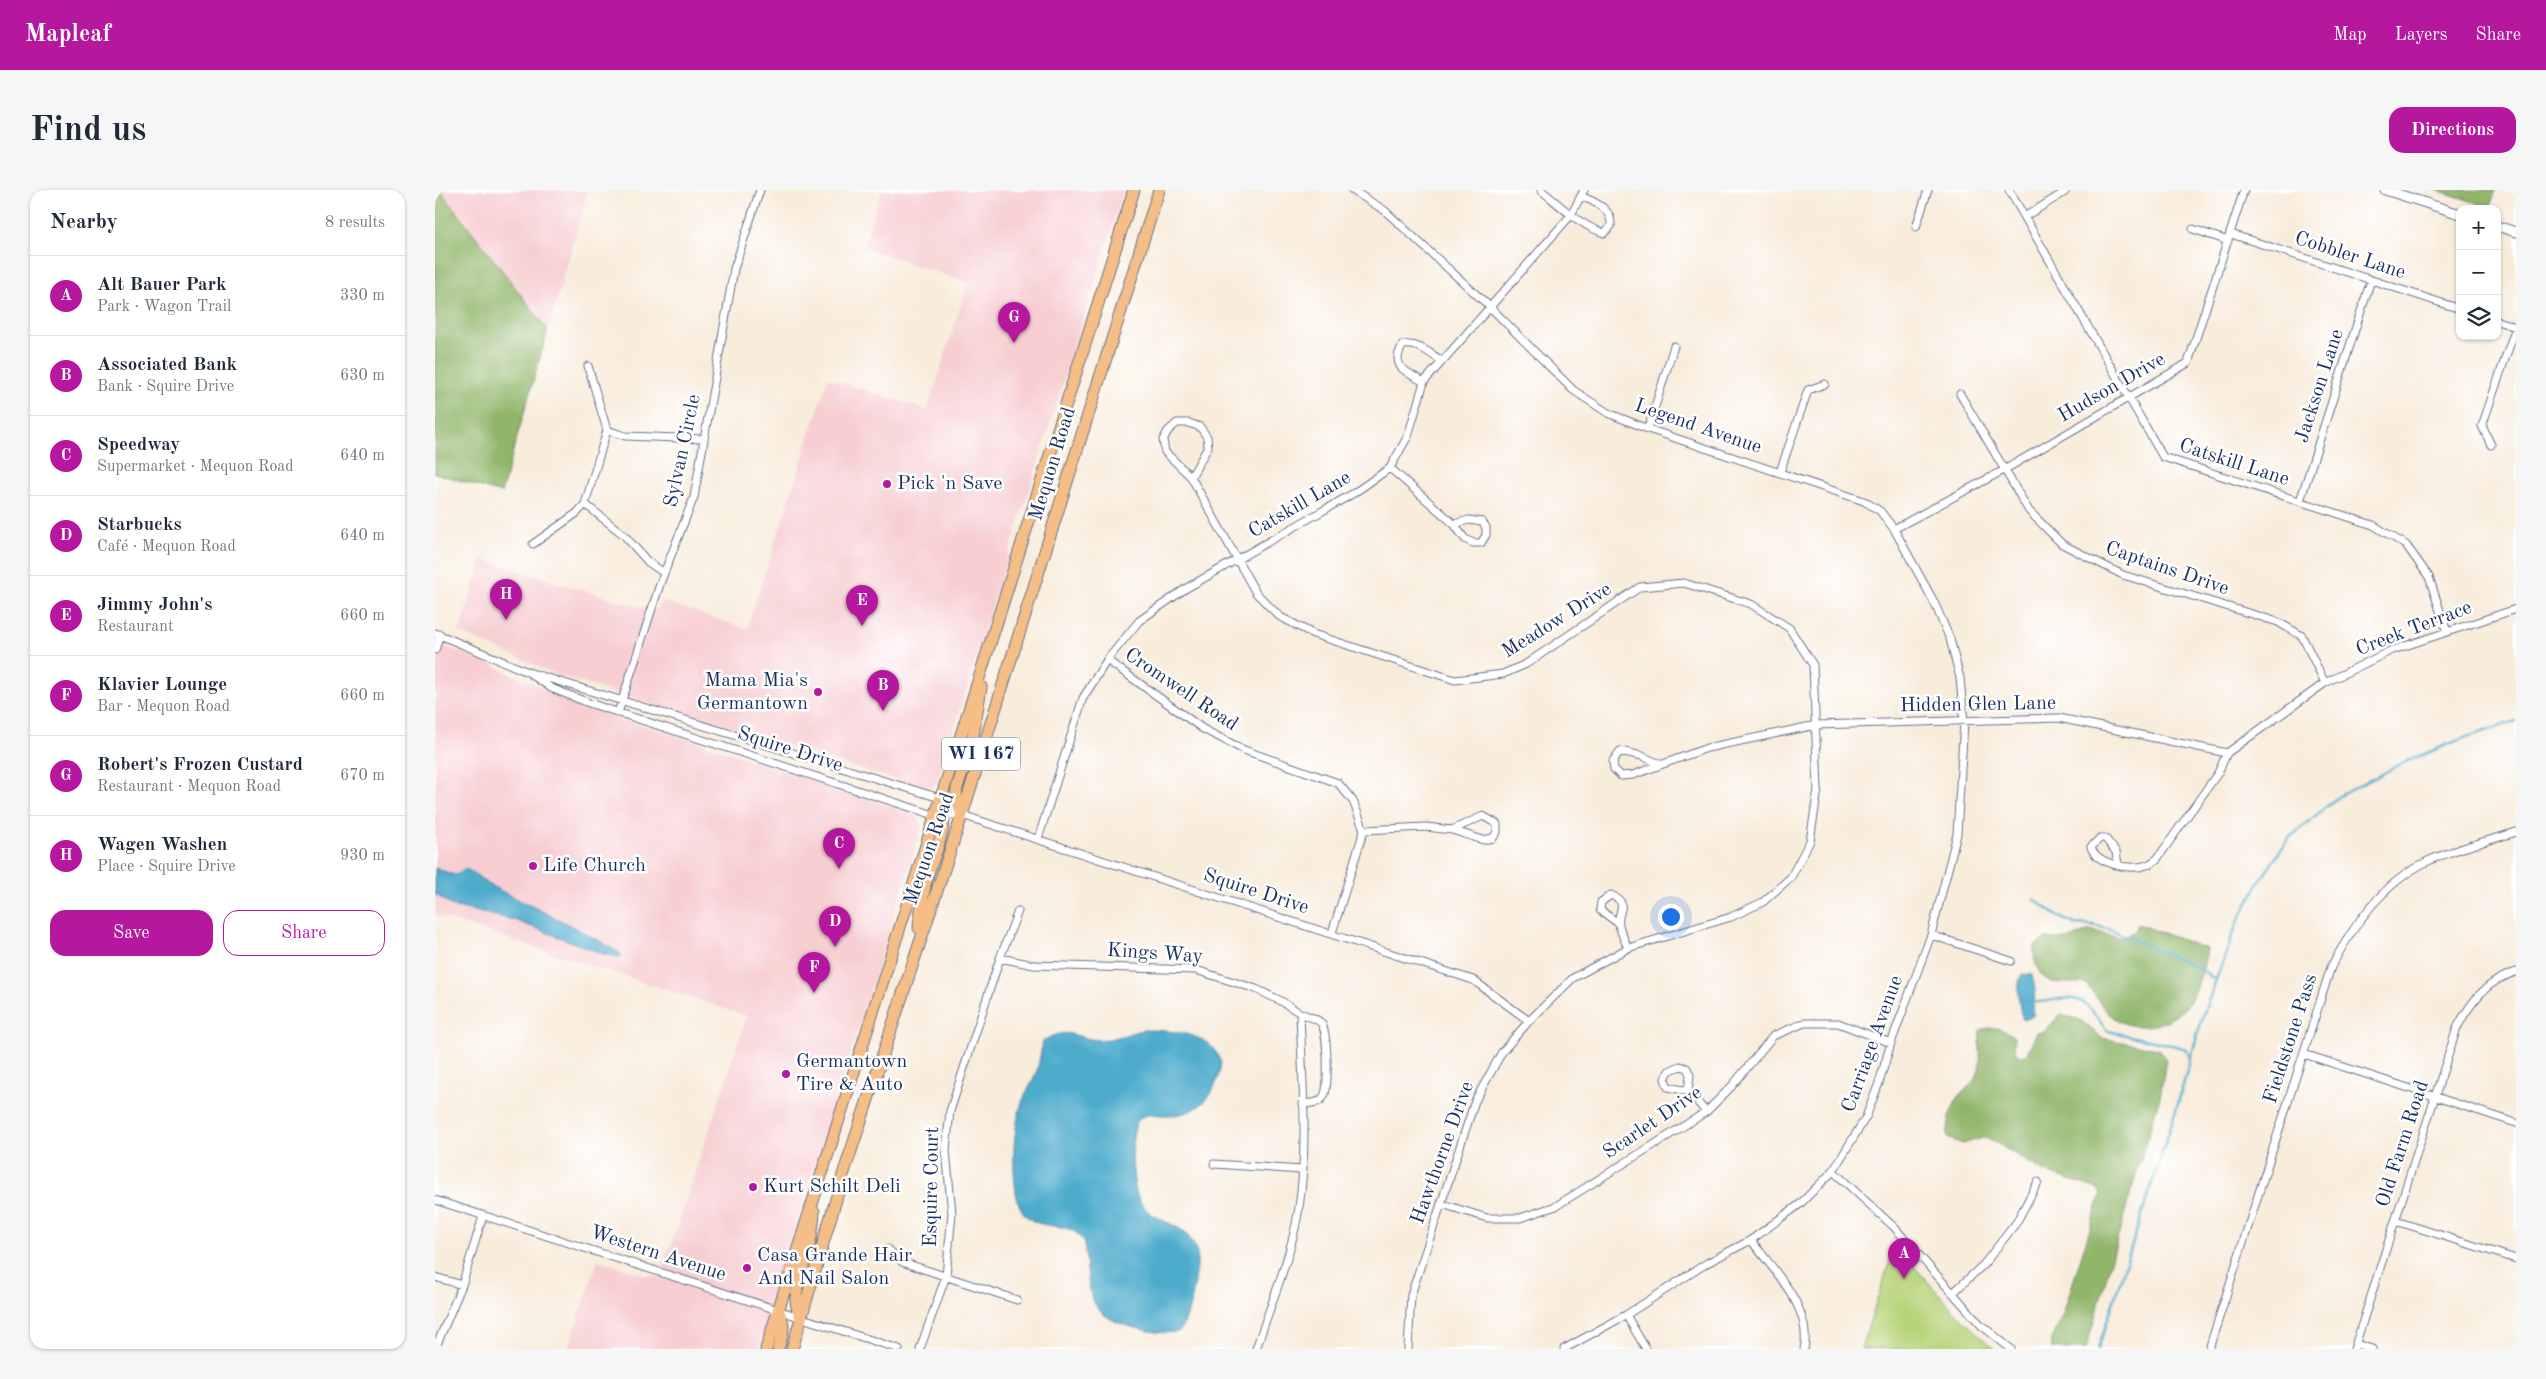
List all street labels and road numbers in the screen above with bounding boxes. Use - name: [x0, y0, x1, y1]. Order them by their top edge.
- street label: Cobbler Lane: [2292, 229, 2408, 283]
- street label: Jackson Lane: [2292, 327, 2348, 445]
- street label: Hudson Drive: [2055, 349, 2169, 427]
- street label: Sylvan Circle: [661, 393, 705, 509]
- street label: Legend Avenue: [1632, 396, 1764, 458]
- street label: Mequon Road: [1026, 405, 1080, 523]
- street label: Catskill Lane: [2176, 436, 2292, 490]
- street label: Catskill Lane: [1245, 468, 1355, 542]
- street label: Captains Drive: [2103, 539, 2231, 599]
- street label: Meadow Drive: [1499, 579, 1615, 663]
- street label: Creek Terrace: [2353, 598, 2475, 660]
- street label: Cromwell Road: [1121, 645, 1241, 735]
- street label: Hidden Glen Lane: [1900, 694, 2056, 716]
- street label: Squire Drive: [735, 724, 845, 776]
- road number: WI 167: [942, 738, 1020, 770]
- street label: Mequon Road: [901, 790, 959, 908]
- street label: Squire Drive: [1201, 866, 1311, 918]
- street label: Kings Way: [1106, 941, 1204, 967]
- street label: Fieldstone Pass: [2261, 972, 2321, 1106]
- street label: Carriage Avenue: [1839, 973, 1907, 1115]
- street label: Old Farm Road: [2373, 1078, 2433, 1210]
- street label: Hawthorne Drive: [1408, 1079, 1478, 1227]
- street label: Scarlet Drive: [1600, 1083, 1706, 1163]
- street label: Esquire Court: [921, 1126, 943, 1248]
- street label: Western Avenue: [588, 1223, 728, 1285]

